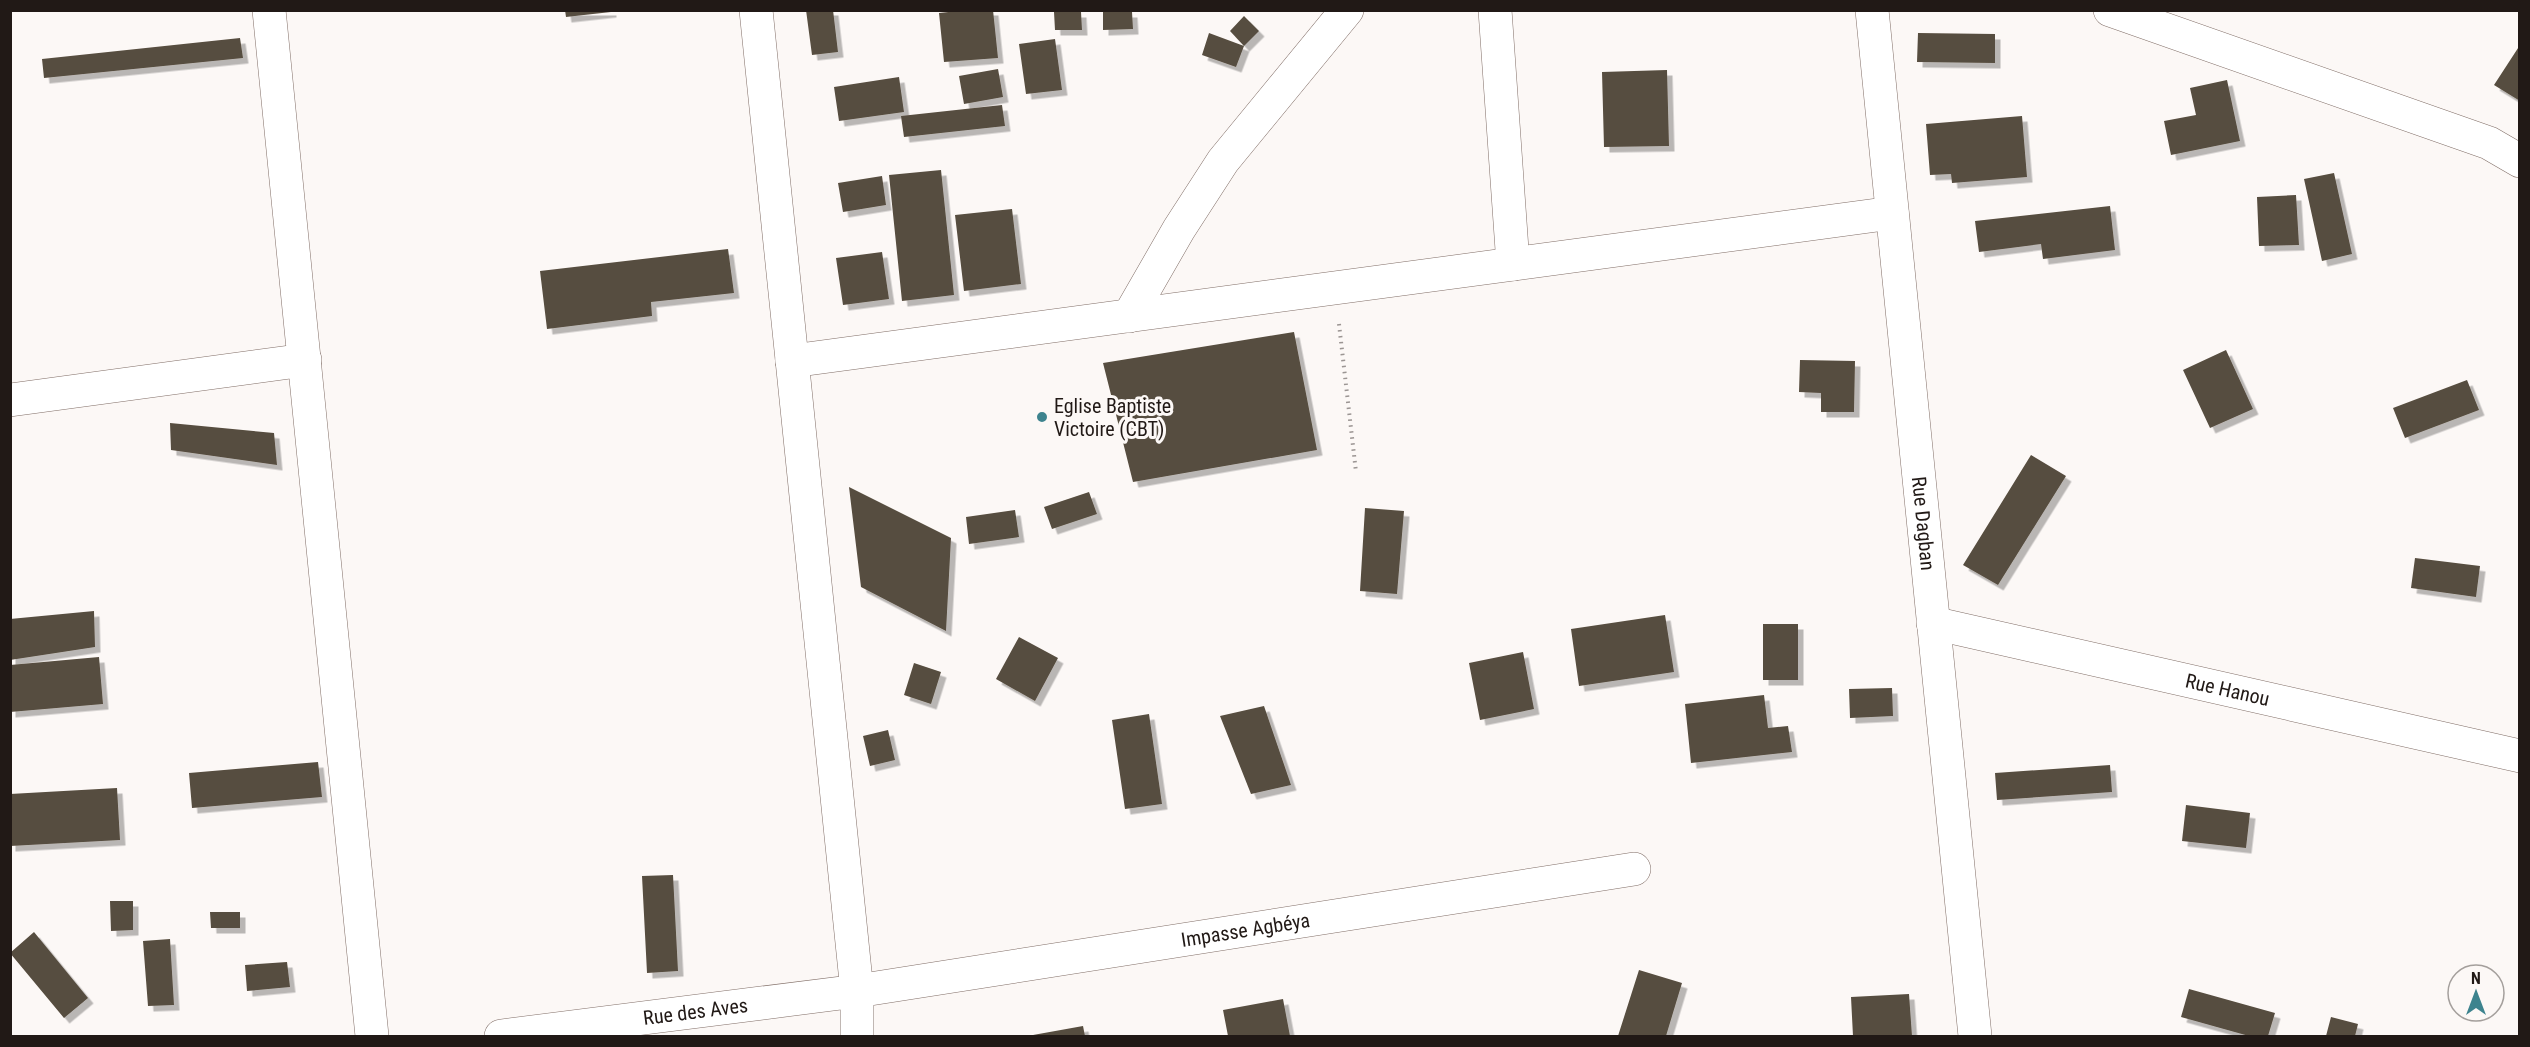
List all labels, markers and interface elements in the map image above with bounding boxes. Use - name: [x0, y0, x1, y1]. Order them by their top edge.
- place label: Eglise Baptiste Victoire (CBT): [1054, 394, 1171, 441]
- marker: Eglise Baptiste Victoire (CBT): [1035, 410, 1049, 424]
- street label: Rue Dagban: [1907, 475, 1940, 572]
- street label: Rue Hanou: [2183, 669, 2272, 711]
- street label: Impasse Agbéya: [1179, 908, 1312, 952]
- north arrow: [2446, 963, 2506, 1023]
- text: N: [2471, 969, 2481, 988]
- street label: Rue des Aves: [642, 993, 749, 1030]

